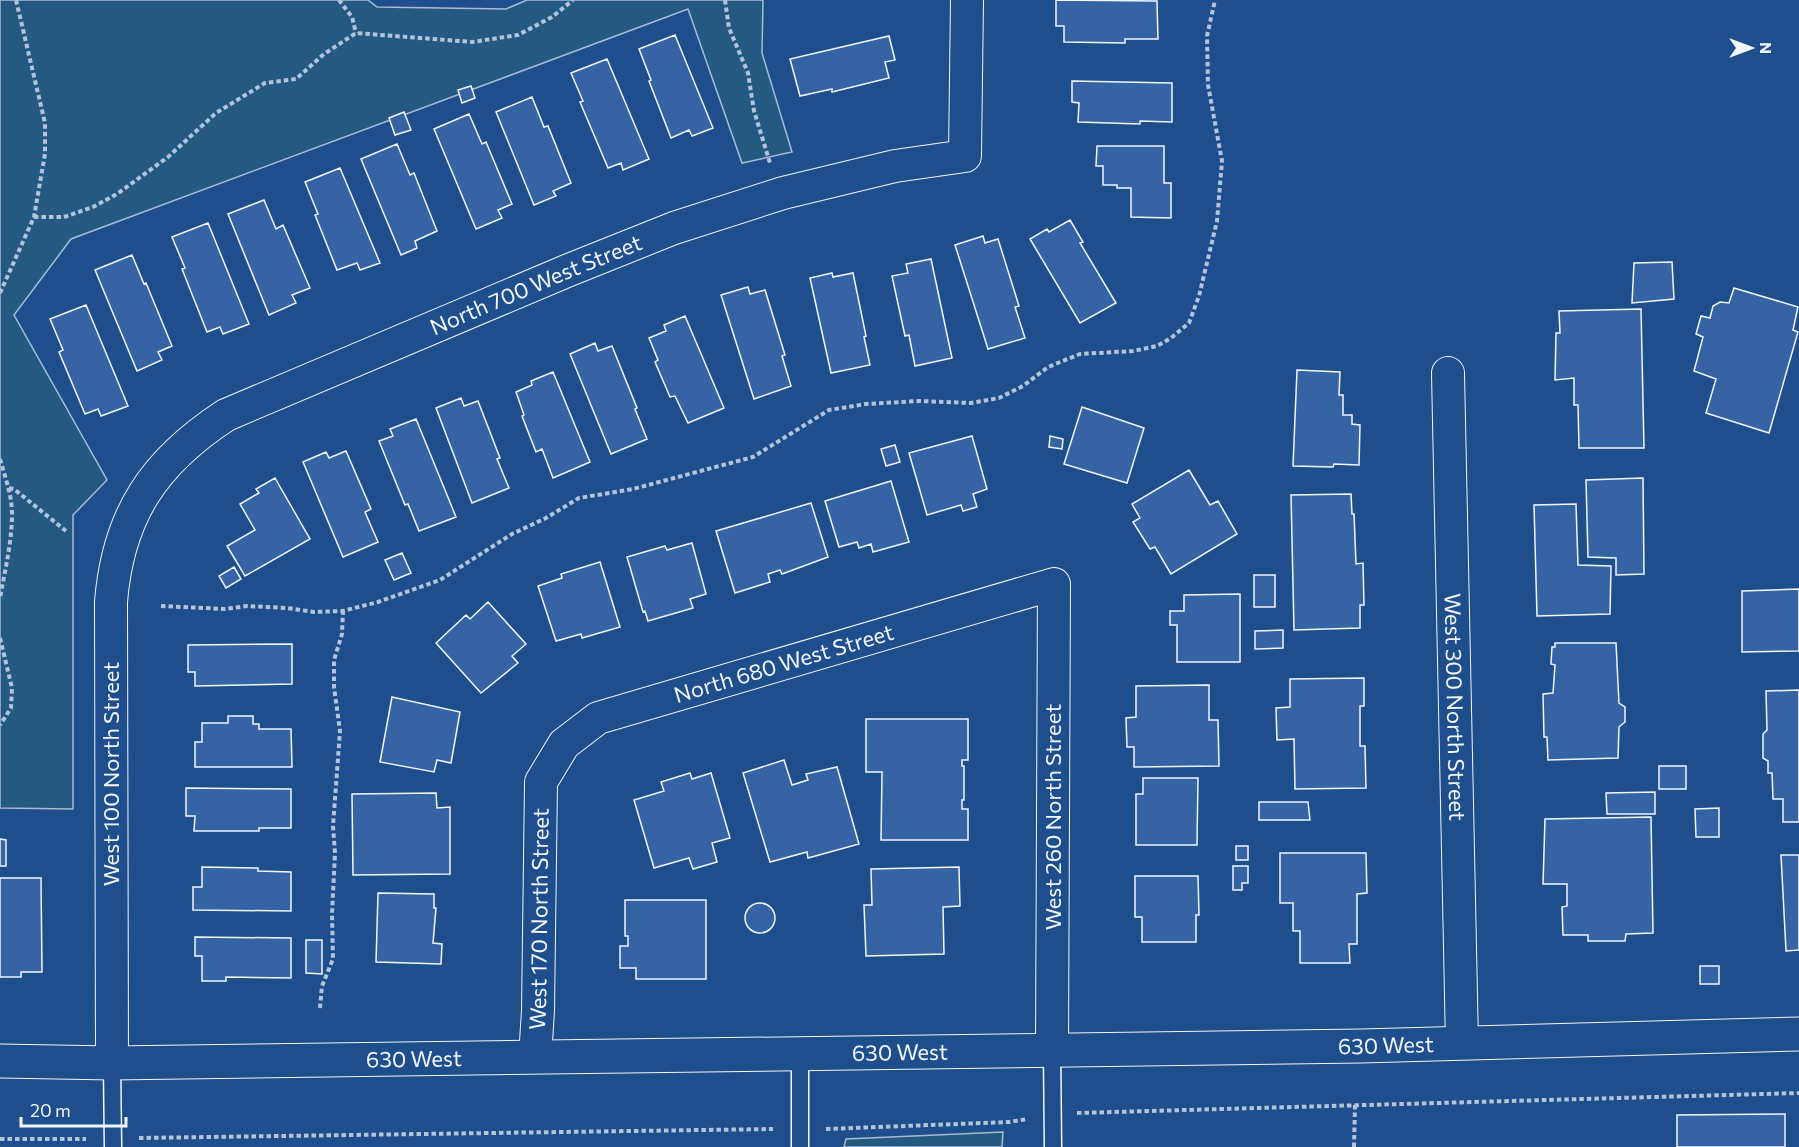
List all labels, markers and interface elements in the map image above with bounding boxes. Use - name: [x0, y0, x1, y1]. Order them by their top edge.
- north arrow: [1721, 18, 1781, 78]
- text: N: [1757, 42, 1776, 54]
- street label: North 700 West Street: [426, 228, 645, 340]
- street label: West 300 North Street: [1440, 593, 1471, 821]
- street label: North 680 West Street: [671, 618, 897, 708]
- street label: West 100 North Street: [97, 662, 124, 886]
- street label: West 260 North Street: [1039, 704, 1066, 930]
- street label: West 170 North Street: [523, 808, 554, 1031]
- street label: 630 West: [1338, 1030, 1434, 1059]
- street label: 630 West: [852, 1038, 948, 1066]
- street label: 630 West: [366, 1044, 462, 1073]
- scale bar: [21, 1090, 126, 1128]
- text: 20 m: [30, 1099, 71, 1121]

